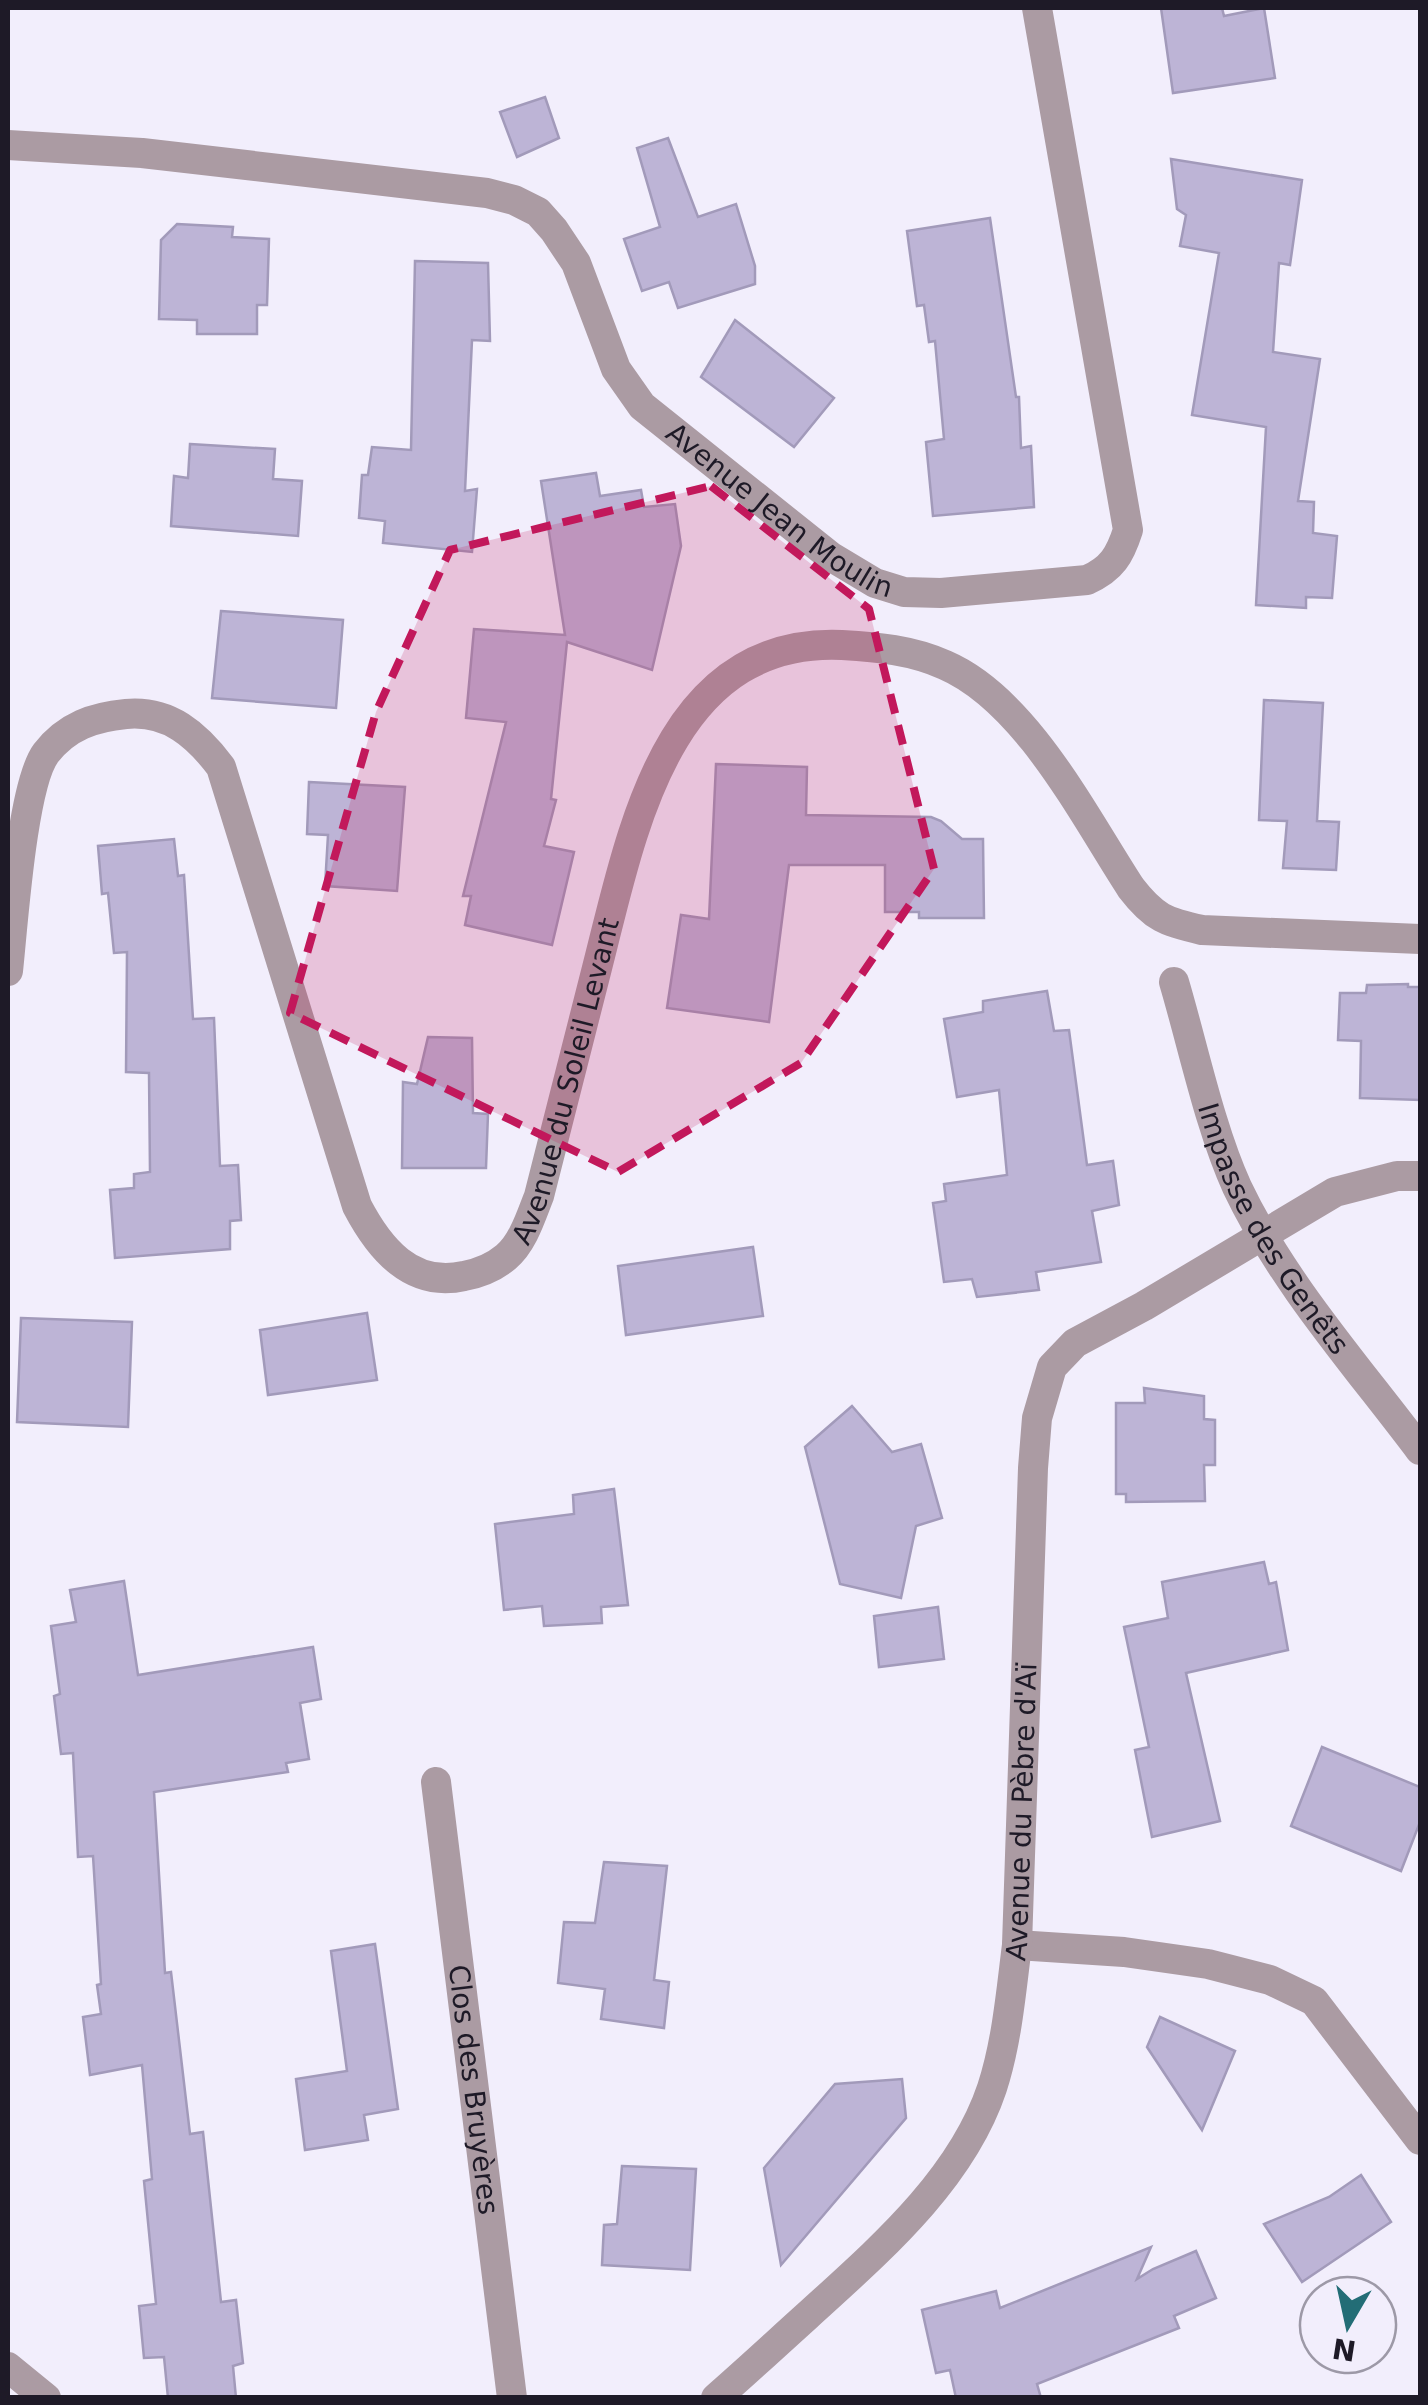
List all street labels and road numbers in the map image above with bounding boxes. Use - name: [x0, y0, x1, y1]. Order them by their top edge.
- street label: Avenue Jean Moulin: [660, 416, 897, 605]
- street label: Avenue du Soleil Levant: [505, 915, 626, 1250]
- street label: Impasse des Genêts: [1191, 1099, 1356, 1361]
- street label: Avenue du Pèbre d'Aï: [999, 1662, 1043, 1963]
- street label: Clos des Bruyères: [442, 1963, 505, 2217]

